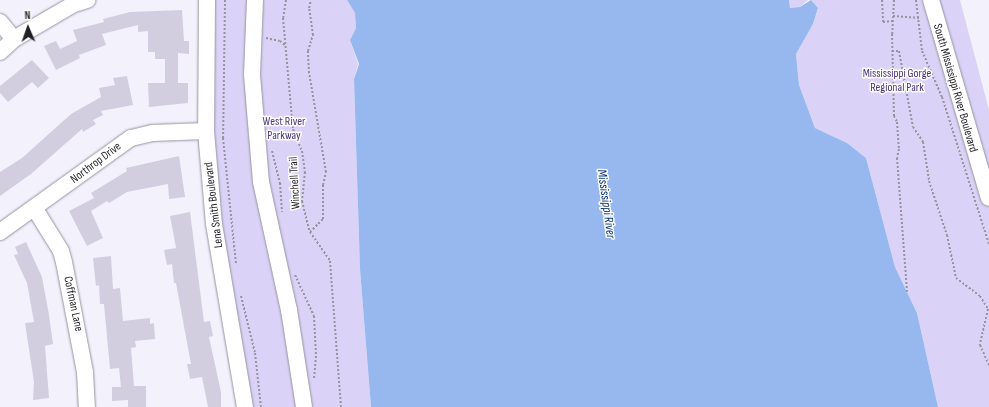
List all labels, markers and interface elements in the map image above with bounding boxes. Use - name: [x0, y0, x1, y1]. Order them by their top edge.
- north arrow: [8, 8, 48, 48]
- text: N: [24, 9, 31, 22]
- street label: South Mississippi River Boulevard: [930, 22, 980, 154]
- park label: Mississippi Gorge Regional Park: [863, 67, 931, 95]
- park label: West River Parkway: [263, 115, 305, 143]
- street label: Northrop Drive: [68, 139, 124, 187]
- street label: Winchell Trail: [286, 156, 304, 210]
- street label: Lena Smith Boulevard: [202, 161, 226, 249]
- water label: Mississippi River: [593, 169, 619, 239]
- street label: Coffman Lane: [60, 275, 86, 333]

